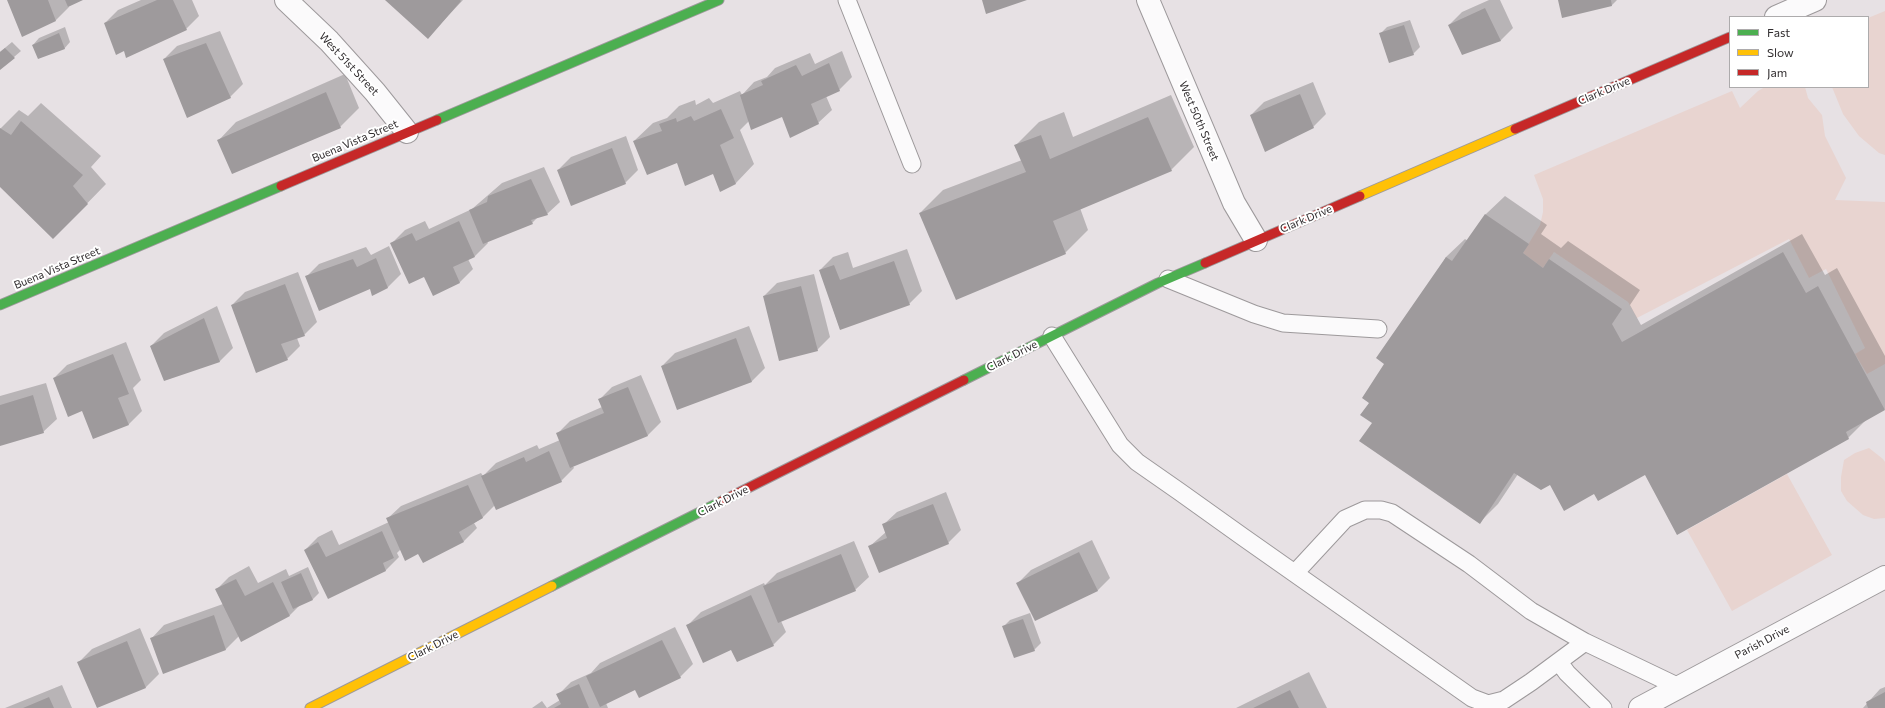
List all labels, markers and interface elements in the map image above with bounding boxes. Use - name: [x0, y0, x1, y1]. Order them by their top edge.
- legend: [1729, 16, 1869, 88]
- text: Fast: [1767, 25, 1790, 39]
- street label: West 51st Street: [316, 30, 382, 98]
- text: Slow: [1767, 45, 1794, 59]
- text: Jam: [1767, 65, 1787, 79]
- street label: Clark Drive: [1576, 74, 1632, 108]
- street label: West 50th Street: [1176, 79, 1222, 163]
- street label: Buena Vista Street: [310, 117, 400, 165]
- street label: Clark Drive: [1278, 202, 1334, 236]
- street label: Buena Vista Street: [12, 244, 102, 292]
- street label: Clark Drive: [984, 338, 1040, 374]
- street label: Clark Drive: [695, 483, 751, 519]
- street label: Parish Drive: [1732, 622, 1792, 662]
- street label: Clark Drive: [405, 628, 461, 664]

